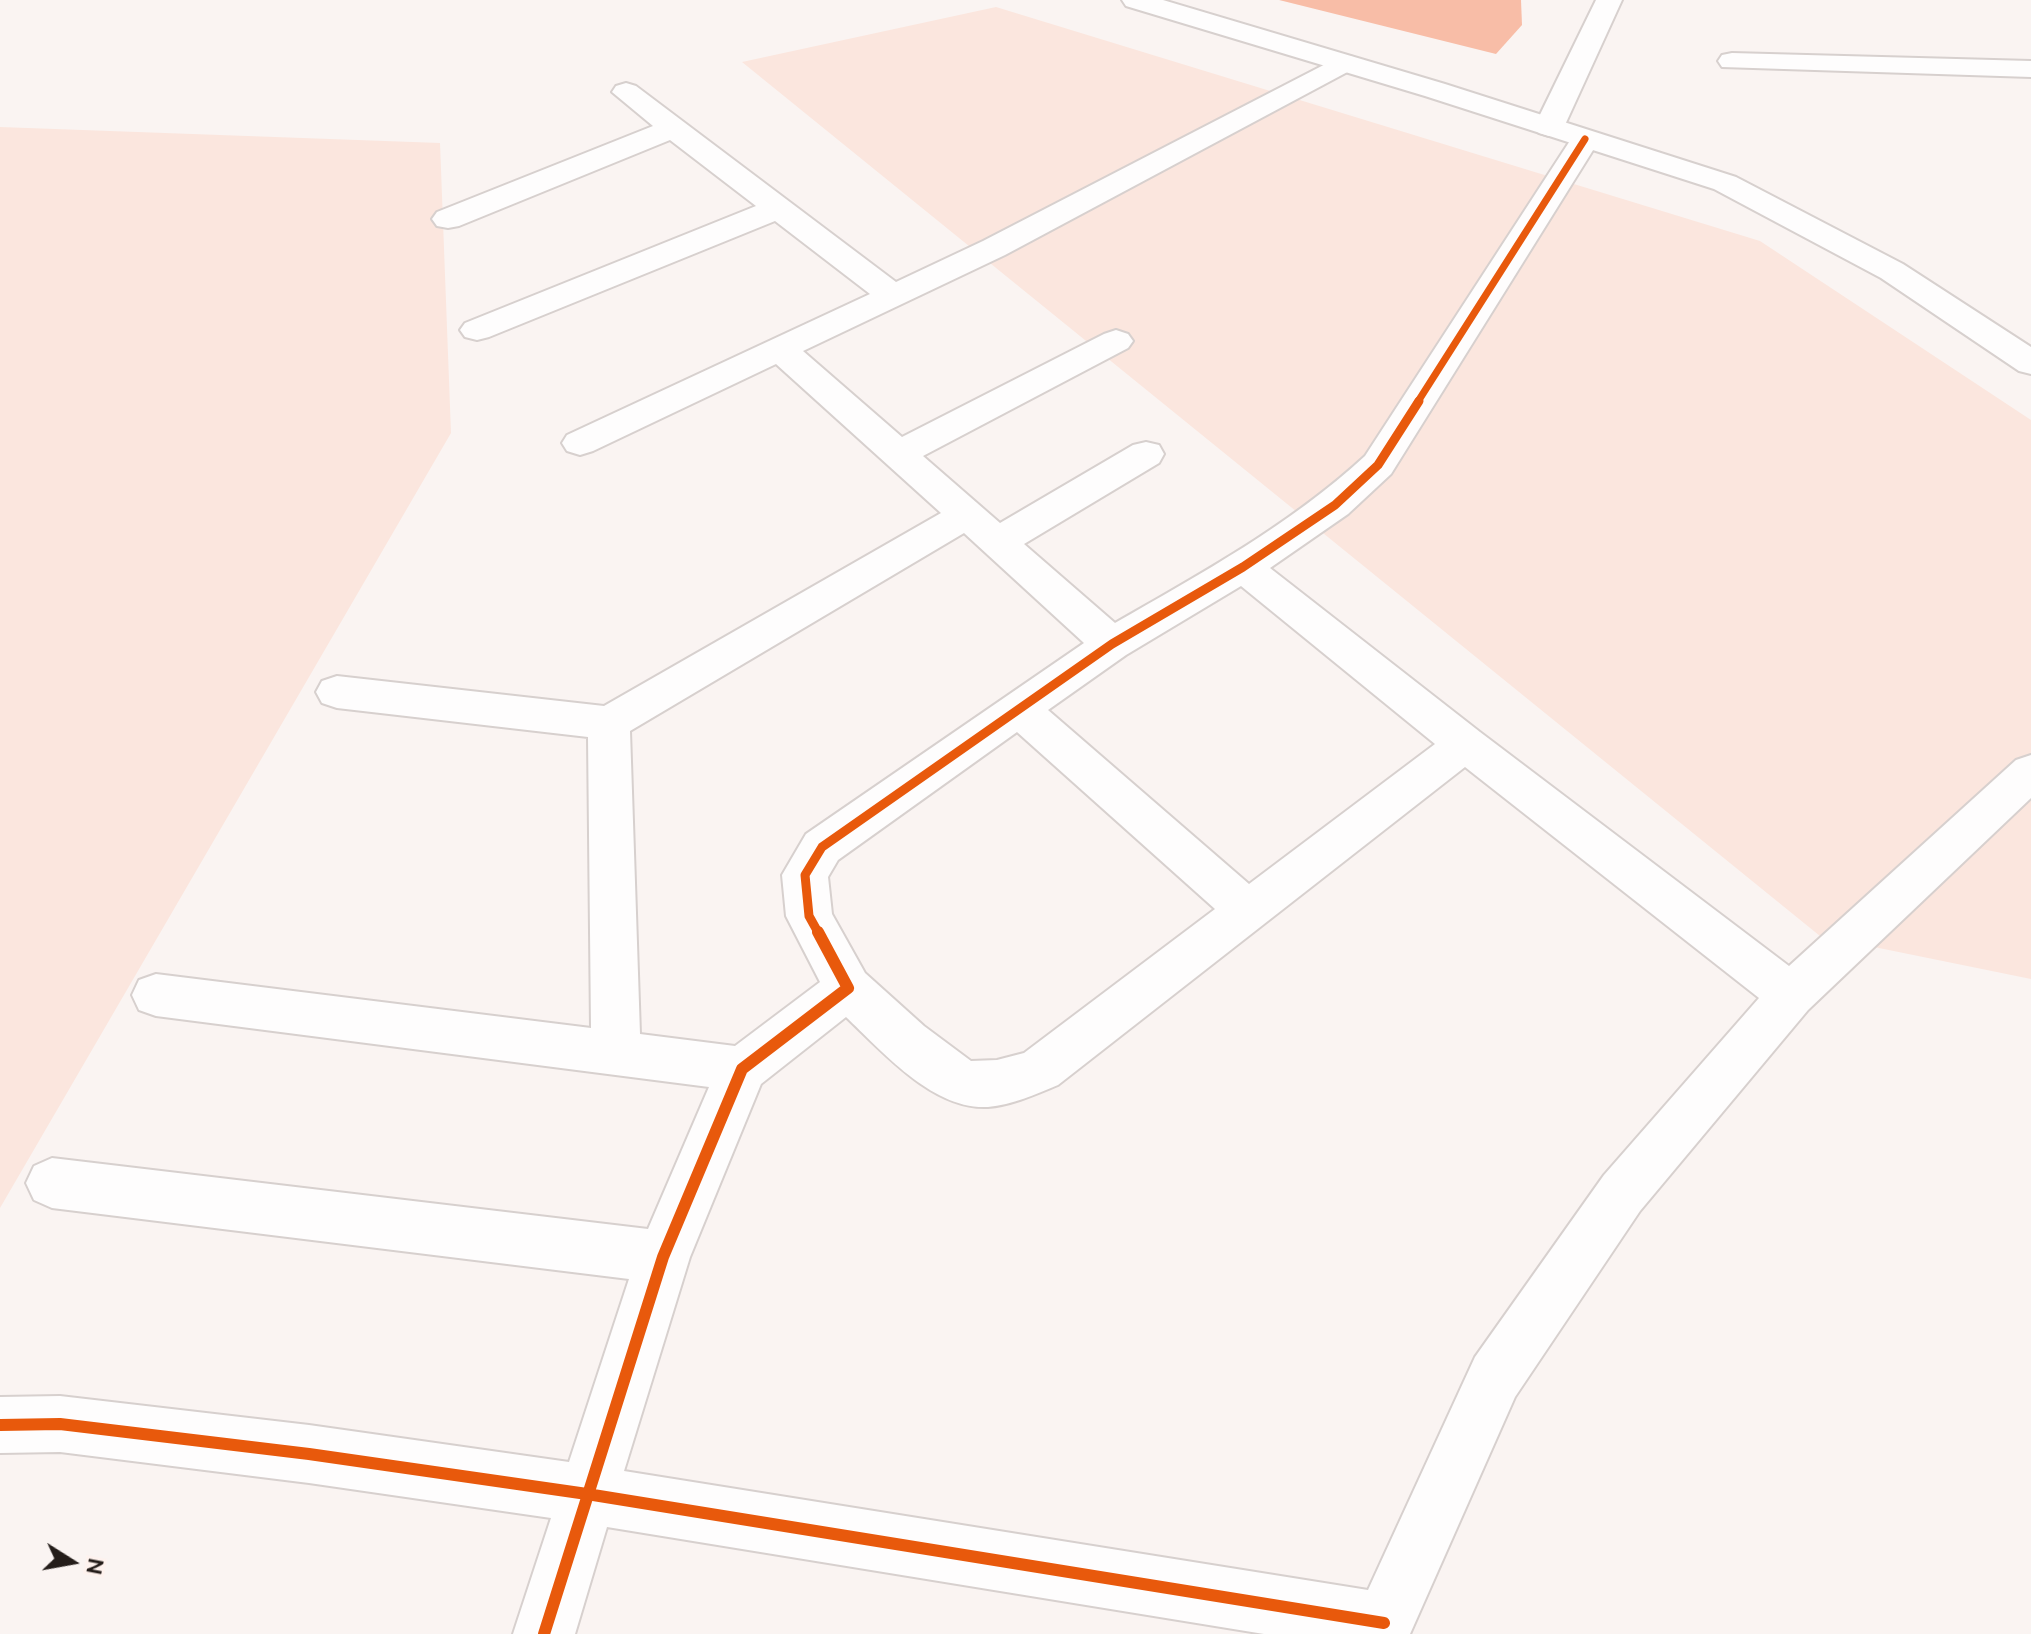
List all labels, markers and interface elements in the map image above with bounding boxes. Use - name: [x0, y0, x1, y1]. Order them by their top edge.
- north arrow: [32, 1522, 112, 1602]
- text: N: [82, 1556, 110, 1577]

